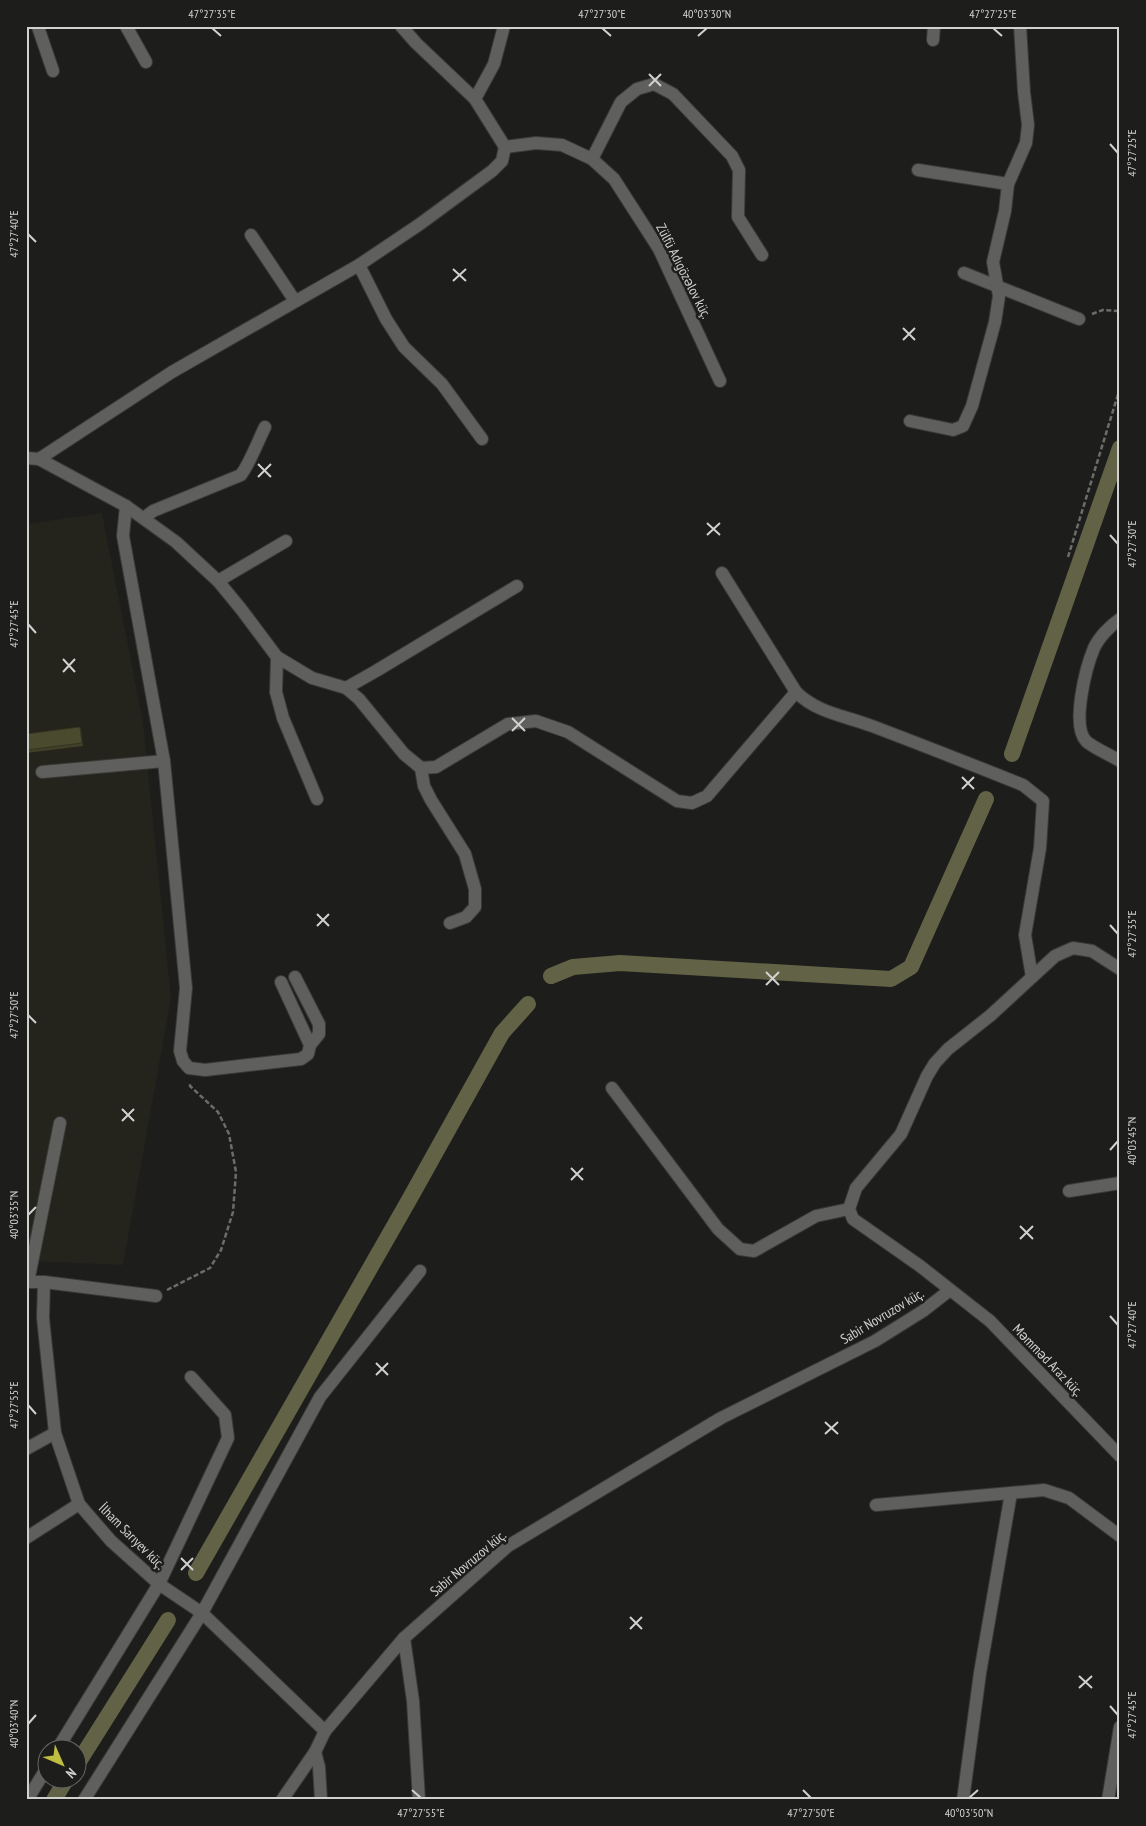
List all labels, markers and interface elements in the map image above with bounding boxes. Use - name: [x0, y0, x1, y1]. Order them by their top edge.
- text: 47°27'35"E: [188, 6, 236, 21]
- text: 47°27'30"E: [578, 6, 626, 21]
- text: 40°03'30"N: [683, 6, 731, 21]
- text: 47°27'25"E: [969, 6, 1017, 21]
- text: 47°27'25"E: [1124, 129, 1139, 177]
- text: 47°27'40"E: [6, 210, 21, 258]
- street label: Zülfü Adıgözəlov küç.: [652, 220, 716, 322]
- text: 47°27'30"E: [1124, 520, 1139, 568]
- text: 47°27'45"E: [6, 600, 21, 648]
- text: 47°27'35"E: [1124, 910, 1139, 958]
- text: 47°27'50"E: [6, 991, 21, 1039]
- text: 40°03'45"N: [1124, 1117, 1139, 1165]
- text: 40°03'35"N: [6, 1191, 21, 1239]
- street label: Sabir Novruzov küç.: [837, 1284, 927, 1348]
- text: 47°27'40"E: [1124, 1301, 1139, 1349]
- street label: Məmməd Araz küç.: [1009, 1320, 1087, 1400]
- text: 47°27'55"E: [6, 1381, 21, 1429]
- street label: İlham Sarıyev küç.: [95, 1499, 169, 1573]
- street label: Sabir Novruzov küç.: [426, 1526, 510, 1600]
- text: 47°27'45"E: [1124, 1691, 1139, 1739]
- text: 40°03'40"N: [6, 1700, 21, 1748]
- north arrow: [38, 1738, 88, 1788]
- text: N: [62, 1764, 80, 1782]
- text: 47°27'55"E: [397, 1805, 445, 1820]
- text: 47°27'50"E: [787, 1805, 835, 1820]
- text: 40°03'50"N: [945, 1805, 993, 1820]

